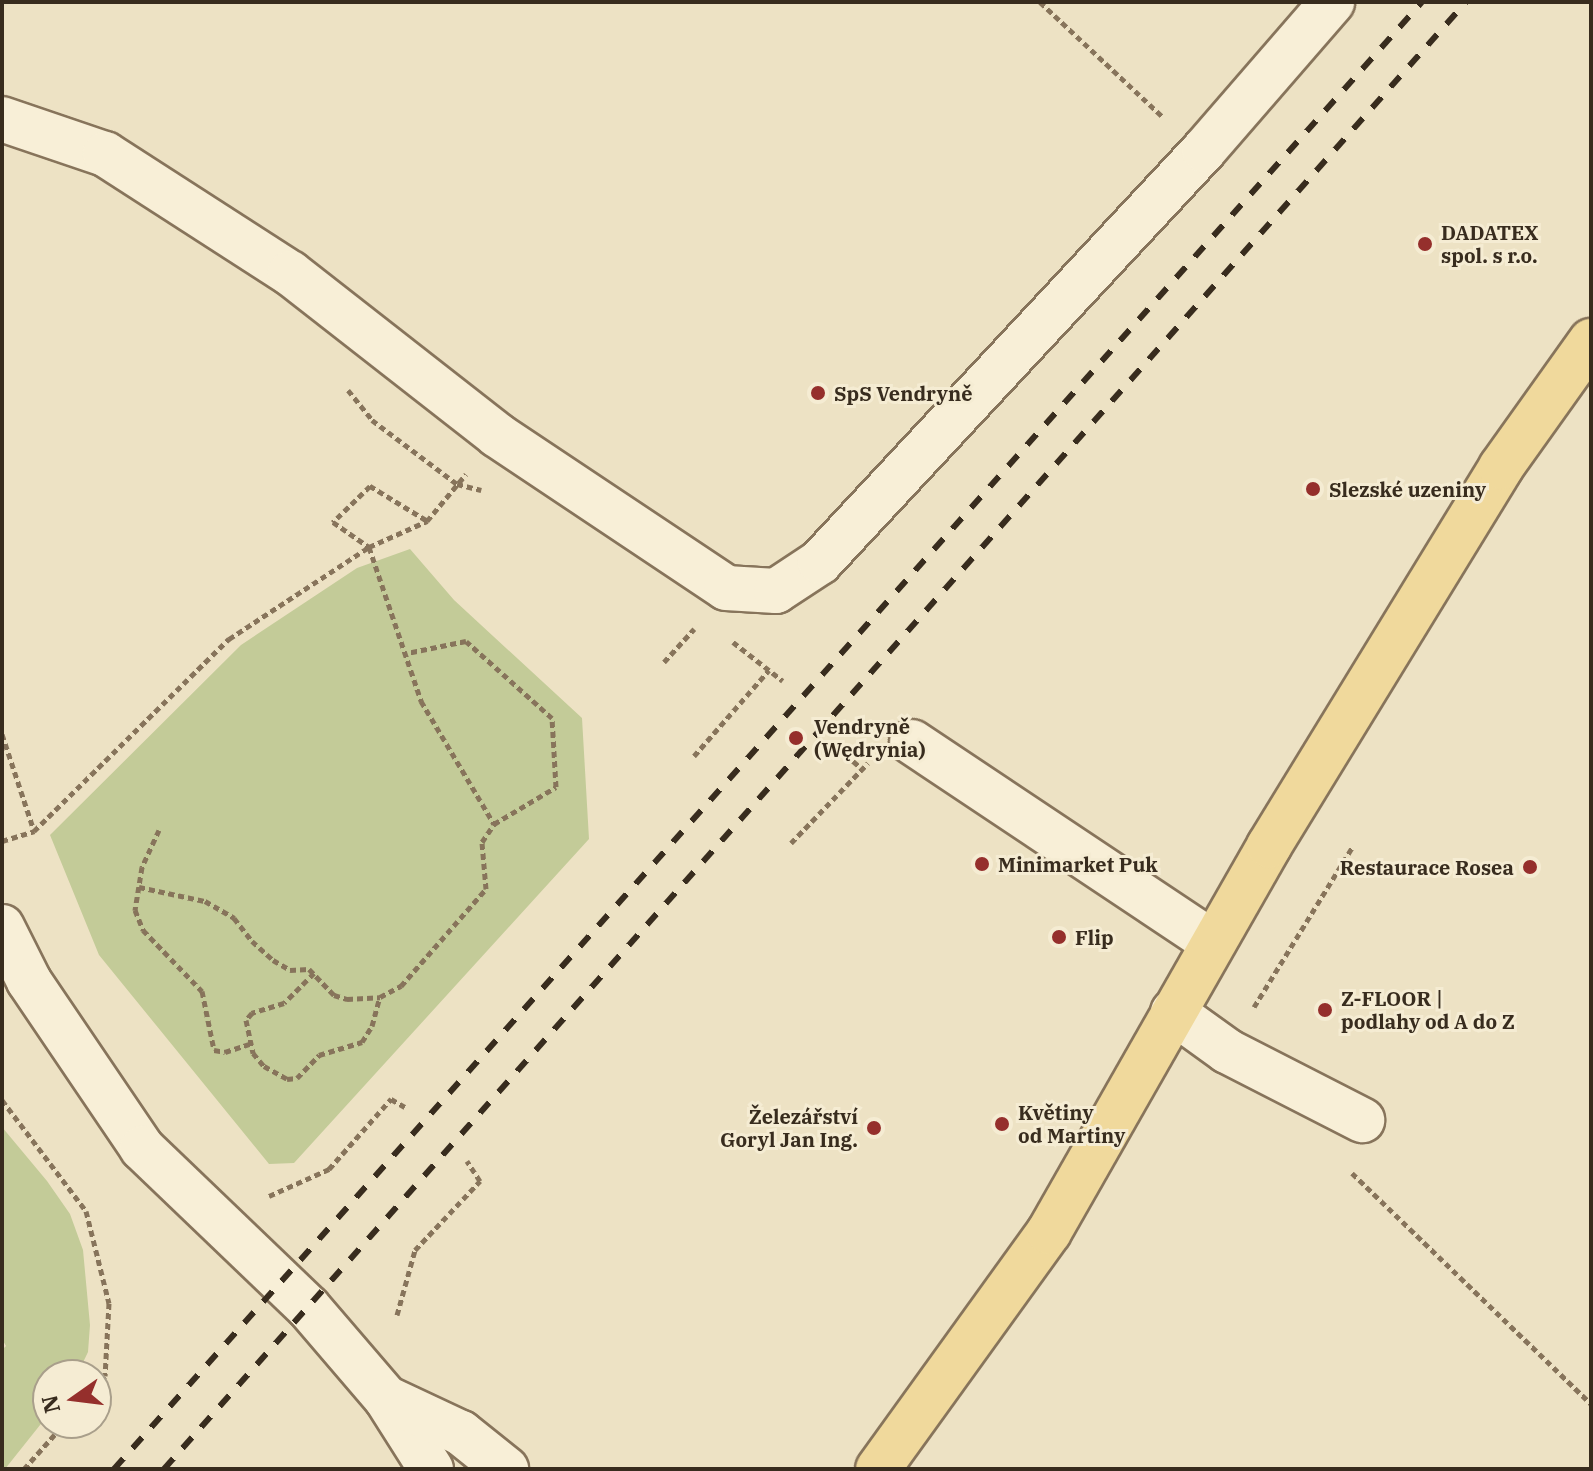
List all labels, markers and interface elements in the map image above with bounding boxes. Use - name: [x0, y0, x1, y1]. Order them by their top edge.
- place label: DADATEX spol. s r.o.: [1441, 220, 1539, 267]
- marker: DADATEX spol. s r.o.: [1416, 235, 1434, 253]
- place label: SpS Vendryně: [834, 381, 972, 405]
- marker: SpS Vendryně: [809, 384, 827, 402]
- place label: Slezské uzeniny: [1329, 477, 1486, 501]
- marker: Slezské uzeniny: [1304, 480, 1322, 498]
- place label: Vendryně (Wędrynia): [814, 714, 926, 761]
- marker: Vendryně (Wędrynia): [785, 727, 807, 749]
- place label: Minimarket Puk: [998, 852, 1158, 876]
- marker: Minimarket Puk: [973, 855, 991, 873]
- place label: Restaurace Rosea: [1340, 855, 1514, 879]
- marker: Restaurace Rosea: [1521, 858, 1539, 876]
- place label: Flip: [1075, 925, 1114, 949]
- marker: Flip: [1050, 928, 1068, 946]
- place label: Z-FLOOR | podlahy od A do Z: [1341, 986, 1515, 1033]
- marker: Z-FLOOR | podlahy od A do Z: [1316, 1001, 1334, 1019]
- place label: Květiny od Martiny: [1018, 1100, 1125, 1147]
- place label: Železářství Goryl Jan Ing.: [720, 1104, 858, 1151]
- marker: Květiny od Martiny: [993, 1115, 1011, 1133]
- marker: Železářství Goryl Jan Ing.: [865, 1119, 883, 1137]
- north arrow: [32, 1359, 112, 1439]
- text: N: [34, 1392, 66, 1416]

